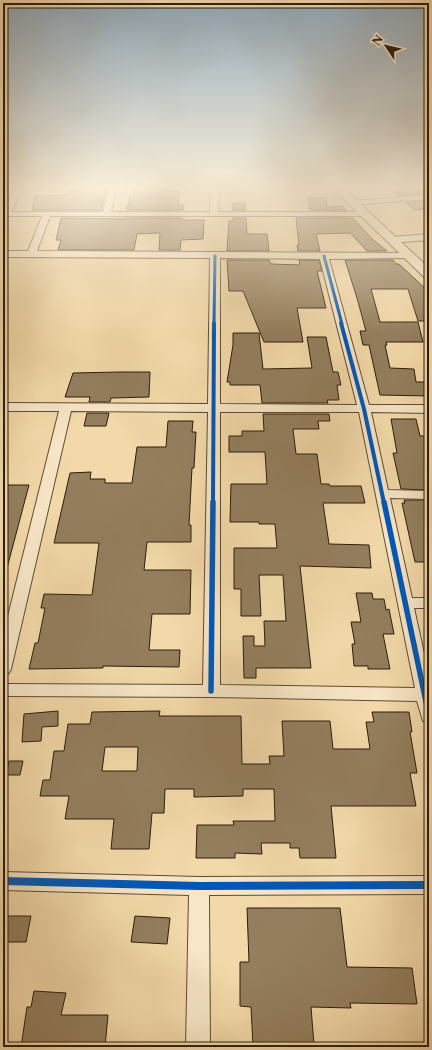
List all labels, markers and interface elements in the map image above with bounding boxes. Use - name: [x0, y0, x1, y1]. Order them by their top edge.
- north arrow: [366, 26, 406, 66]
- text: N: [369, 32, 387, 48]

